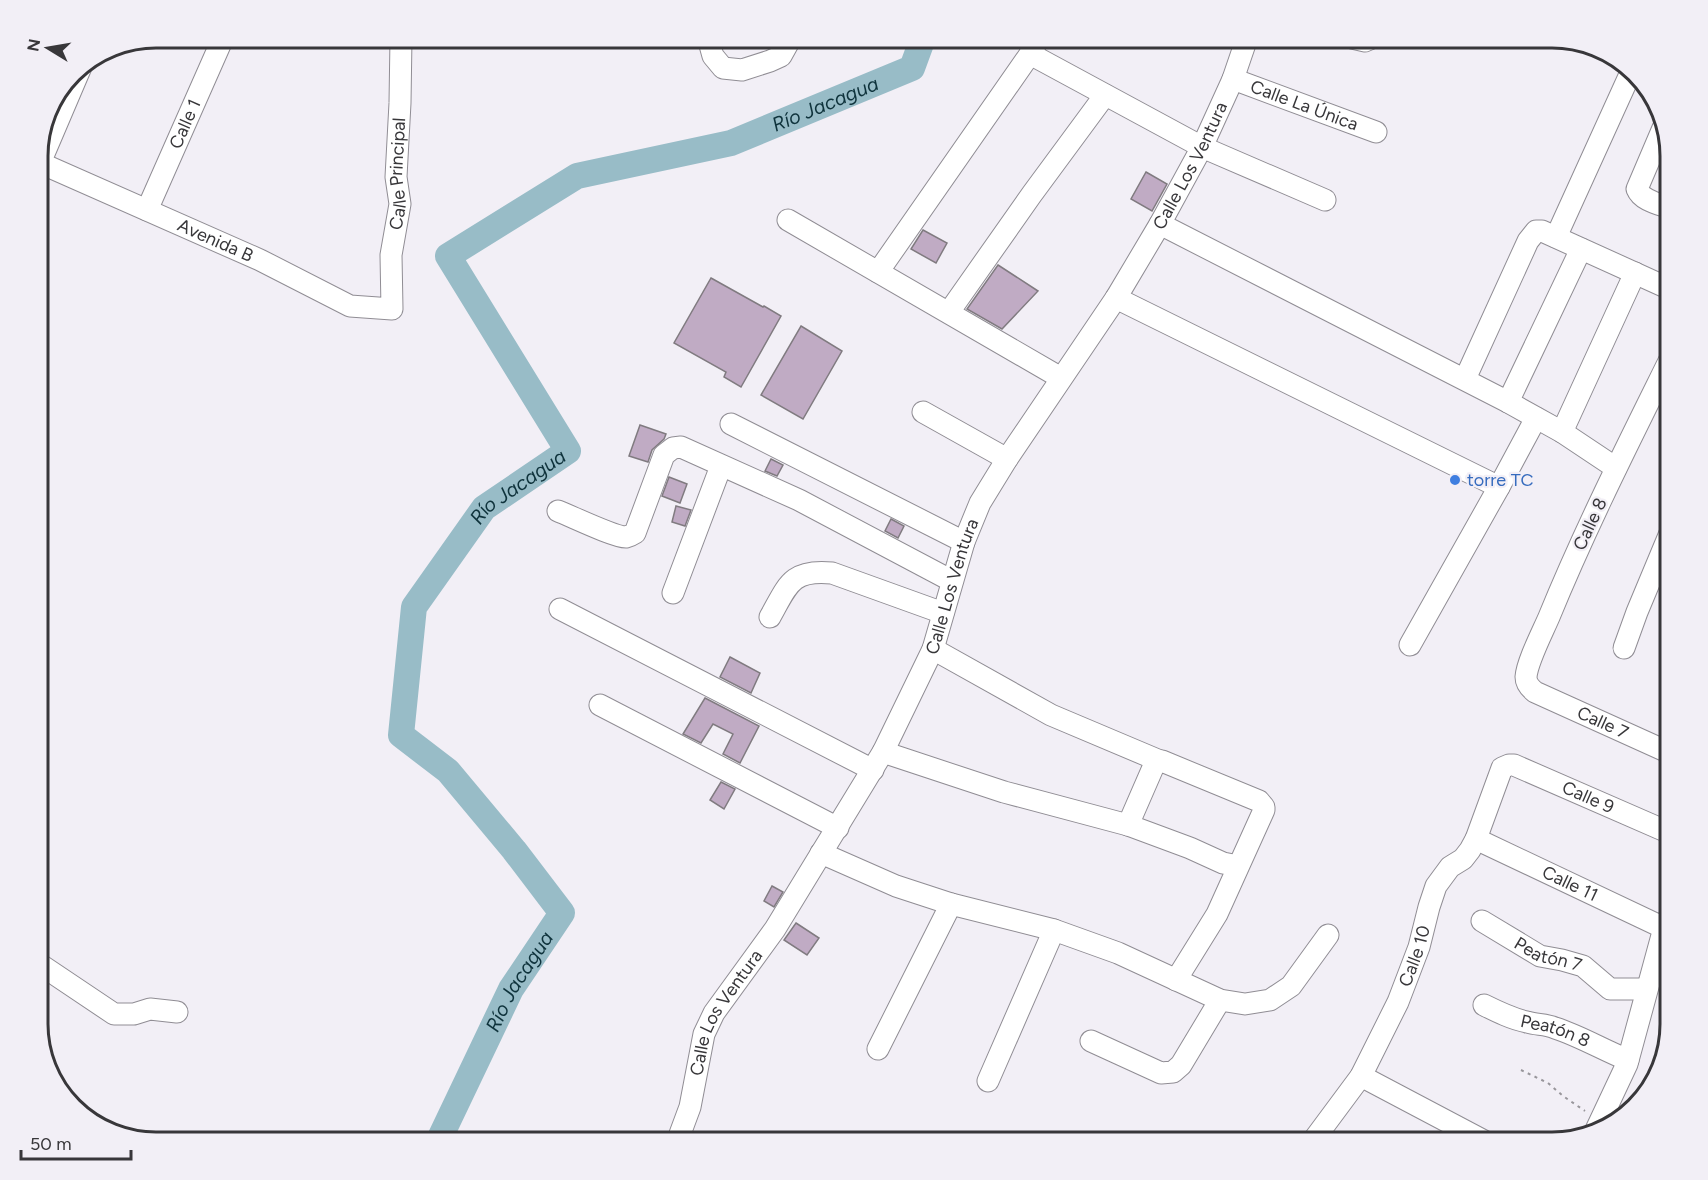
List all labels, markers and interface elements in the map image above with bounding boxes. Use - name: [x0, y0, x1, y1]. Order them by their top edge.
- north arrow: [18, 18, 78, 78]
- text: N: [23, 37, 44, 53]
- water label: Río Jacagua: [768, 71, 882, 137]
- street label: Calle La Única: [1247, 75, 1361, 135]
- street label: Calle 1: [164, 96, 206, 152]
- street label: Calle Los Ventura: [1148, 98, 1232, 233]
- street label: Calle Principal: [385, 117, 411, 232]
- street label: Avenida B: [174, 214, 257, 267]
- water label: Río Jacagua: [464, 444, 571, 529]
- place label: torre TC: [1467, 469, 1534, 491]
- marker: torre TC: [1448, 473, 1462, 487]
- street label: Calle 8: [1568, 494, 1612, 554]
- street label: Calle Los Ventura: [921, 515, 983, 657]
- street label: Calle 7: [1574, 701, 1632, 744]
- street label: Calle 9: [1559, 776, 1617, 818]
- street label: Calle 11: [1539, 861, 1601, 906]
- street label: Calle 10: [1394, 923, 1435, 990]
- water label: Río Jacagua: [480, 926, 558, 1036]
- street label: Peatón 7: [1510, 932, 1585, 976]
- street label: Calle Los Ventura: [685, 945, 767, 1077]
- street label: Peatón 8: [1518, 1010, 1594, 1052]
- scale bar: [21, 1123, 130, 1161]
- text: 50 m: [30, 1133, 72, 1155]

